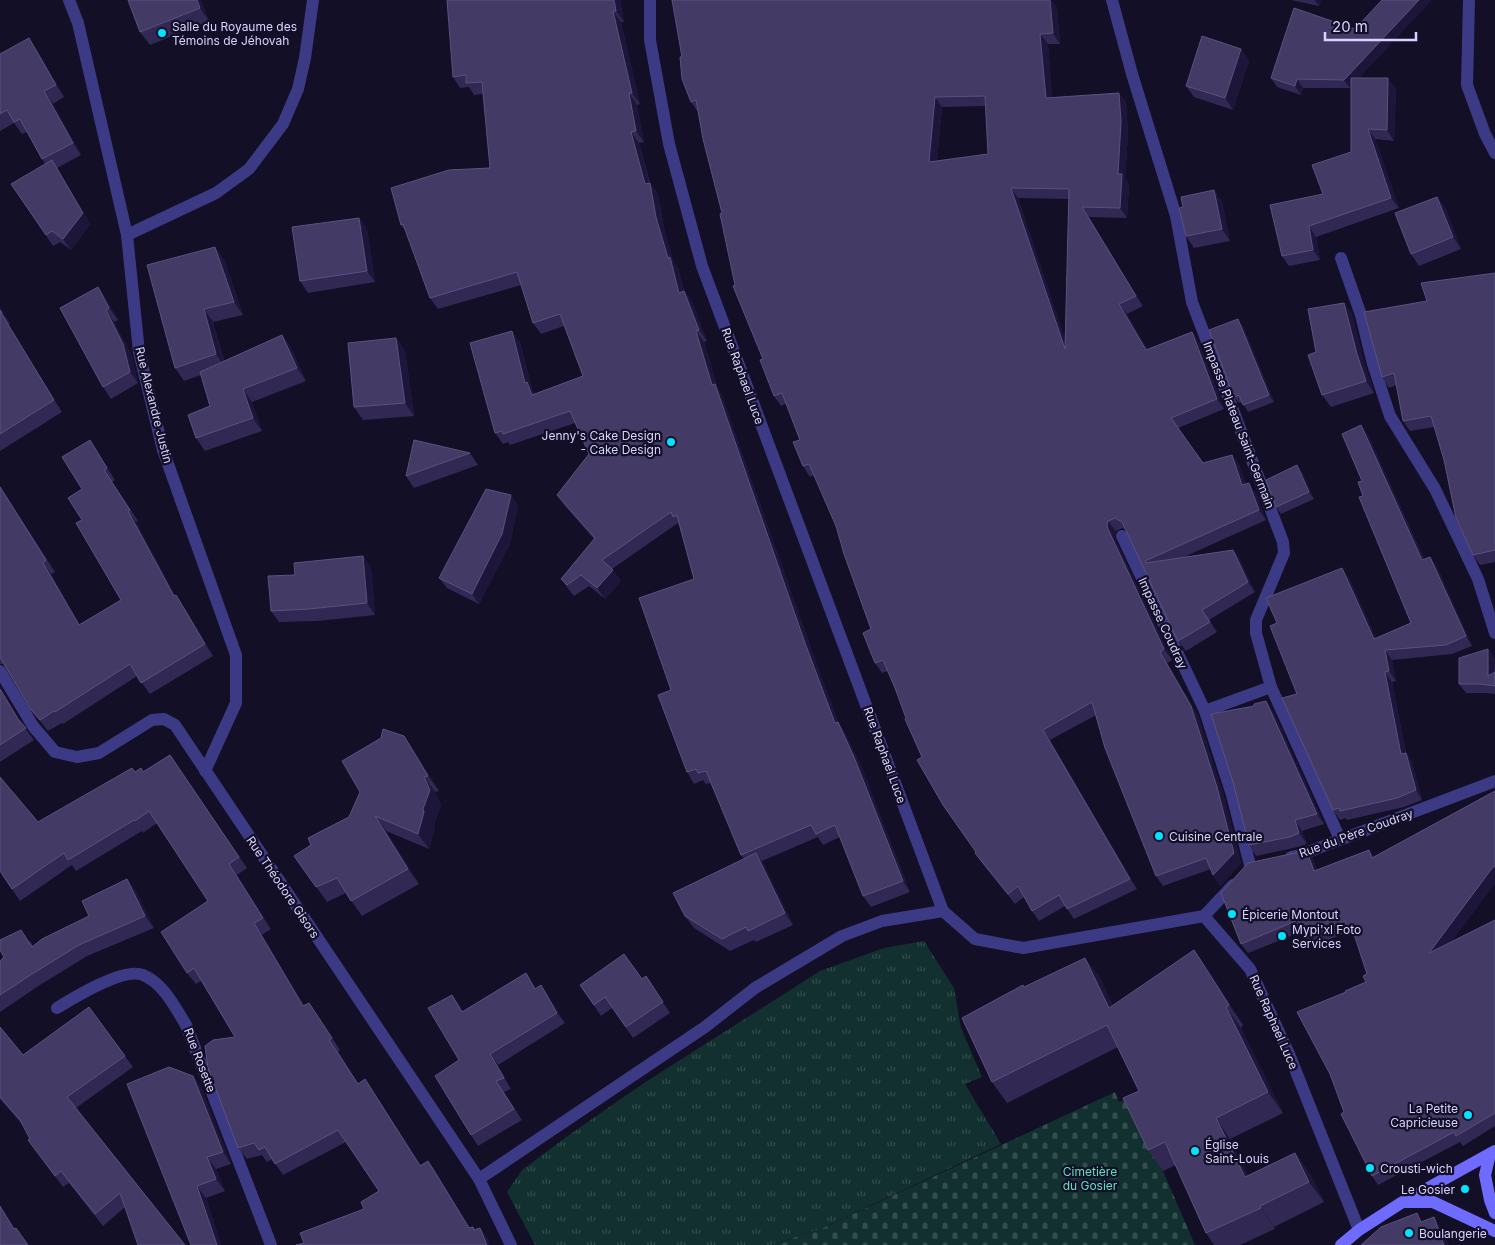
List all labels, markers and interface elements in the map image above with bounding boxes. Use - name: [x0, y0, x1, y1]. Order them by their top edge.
- scale bar: [1325, 10, 1416, 42]
- text: 20 m: [1332, 17, 1368, 36]
- place label: Salle du Royaume des Témoins de Jéhovah: [172, 19, 297, 48]
- marker: Salle du Royaume des Témoins de Jéhovah: [156, 27, 168, 39]
- street label: Rue Raphael Luce: [719, 326, 767, 426]
- street label: Impasse Plateau Saint-Germain: [1200, 339, 1278, 511]
- street label: Rue Alexandre Justin: [132, 345, 176, 465]
- place label: Jenny's Cake Design - Cake Design: [542, 428, 661, 457]
- marker: Jenny's Cake Design - Cake Design: [665, 436, 677, 448]
- street label: Impasse Coudray: [1135, 575, 1191, 671]
- street label: Rue Raphael Luce: [861, 705, 909, 805]
- street label: Rue du Père Coudray: [1297, 805, 1415, 861]
- place label: Cuisine Centrale: [1169, 829, 1262, 844]
- marker: Cuisine Centrale: [1153, 830, 1165, 842]
- street label: Rue Théodore Gisors: [243, 833, 323, 941]
- place label: Épicerie Montout: [1242, 907, 1339, 922]
- marker: Épicerie Montout: [1226, 908, 1238, 920]
- place label: Mypi'xl Foto Services: [1292, 922, 1361, 951]
- marker: Mypi'xl Foto Services: [1276, 930, 1288, 942]
- street label: Rue Raphael Luce: [1246, 972, 1302, 1072]
- street label: Rue Rosette: [181, 1026, 219, 1094]
- place label: La Petite Capricieuse: [1390, 1101, 1458, 1130]
- marker: La Petite Capricieuse: [1462, 1109, 1474, 1121]
- place label: Église Saint-Louis: [1205, 1137, 1269, 1166]
- marker: Église Saint-Louis: [1189, 1145, 1201, 1157]
- place label: Crousti-wich: [1380, 1161, 1453, 1176]
- marker: Crousti-wich: [1364, 1162, 1376, 1174]
- park label: Cimetière du Gosier: [1063, 1164, 1118, 1193]
- place label: Le Gosier: [1401, 1182, 1455, 1197]
- marker: Le Gosier: [1459, 1183, 1471, 1195]
- place label: Boulangerie: [1419, 1226, 1487, 1241]
- marker: Boulangerie: [1403, 1227, 1415, 1239]

